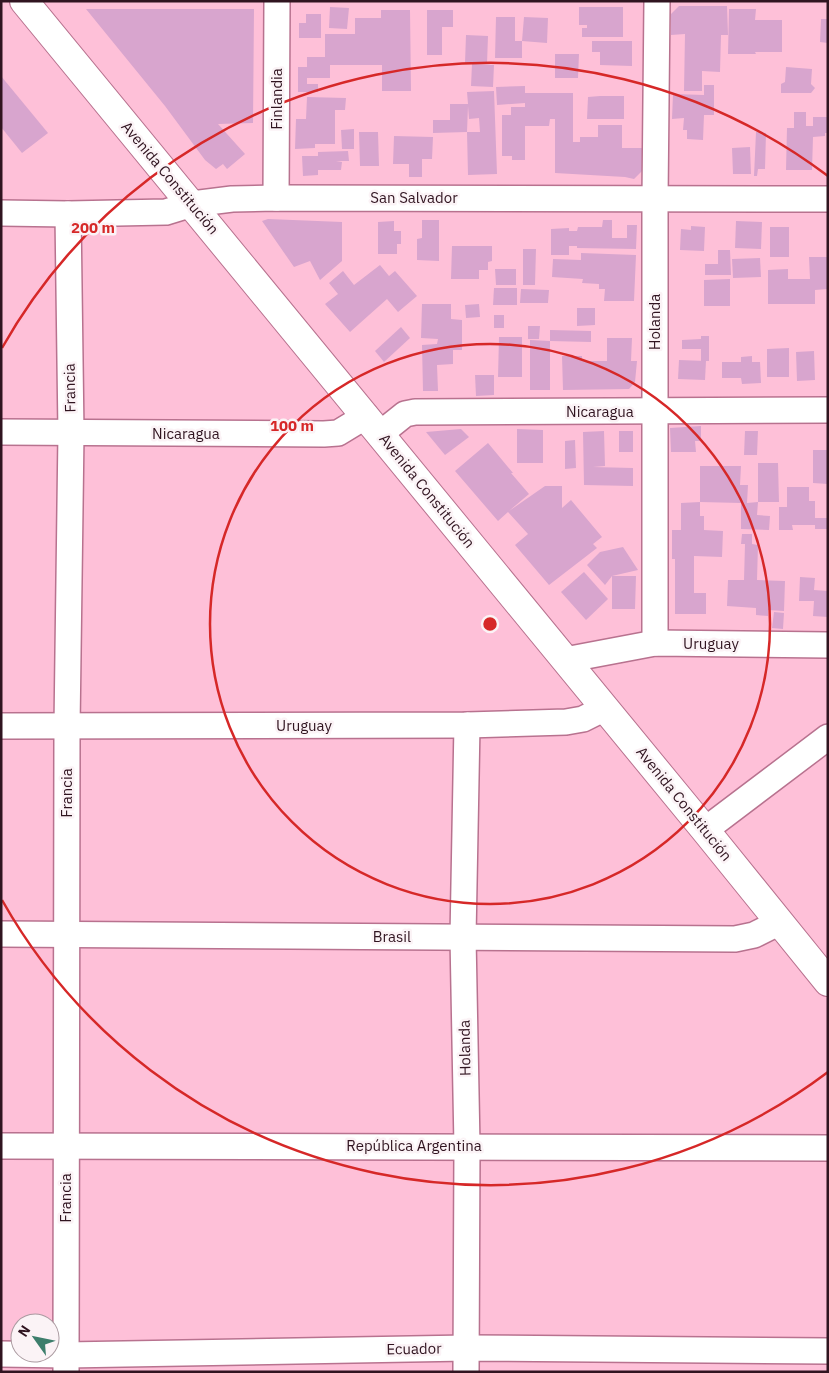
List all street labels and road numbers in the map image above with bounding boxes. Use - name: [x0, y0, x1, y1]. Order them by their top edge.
- street label: Finlandia: [267, 68, 286, 130]
- street label: Avenida Constitución: [118, 117, 223, 238]
- street label: San Salvador: [370, 188, 458, 207]
- street label: Holanda: [645, 294, 664, 350]
- street label: Francia: [60, 363, 79, 413]
- street label: Nicaragua: [566, 402, 634, 421]
- street label: Nicaragua: [152, 424, 220, 443]
- street label: Avenida Constitución: [375, 430, 479, 552]
- street label: Uruguay: [683, 634, 740, 653]
- street label: Uruguay: [276, 716, 333, 735]
- street label: Avenida Constitución: [632, 743, 736, 865]
- street label: Francia: [57, 768, 76, 818]
- street label: Brasil: [373, 927, 411, 946]
- street label: Holanda: [455, 1020, 474, 1076]
- street label: República Argentina: [346, 1136, 482, 1155]
- street label: Francia: [56, 1173, 75, 1223]
- street label: Ecuador: [386, 1339, 442, 1358]

